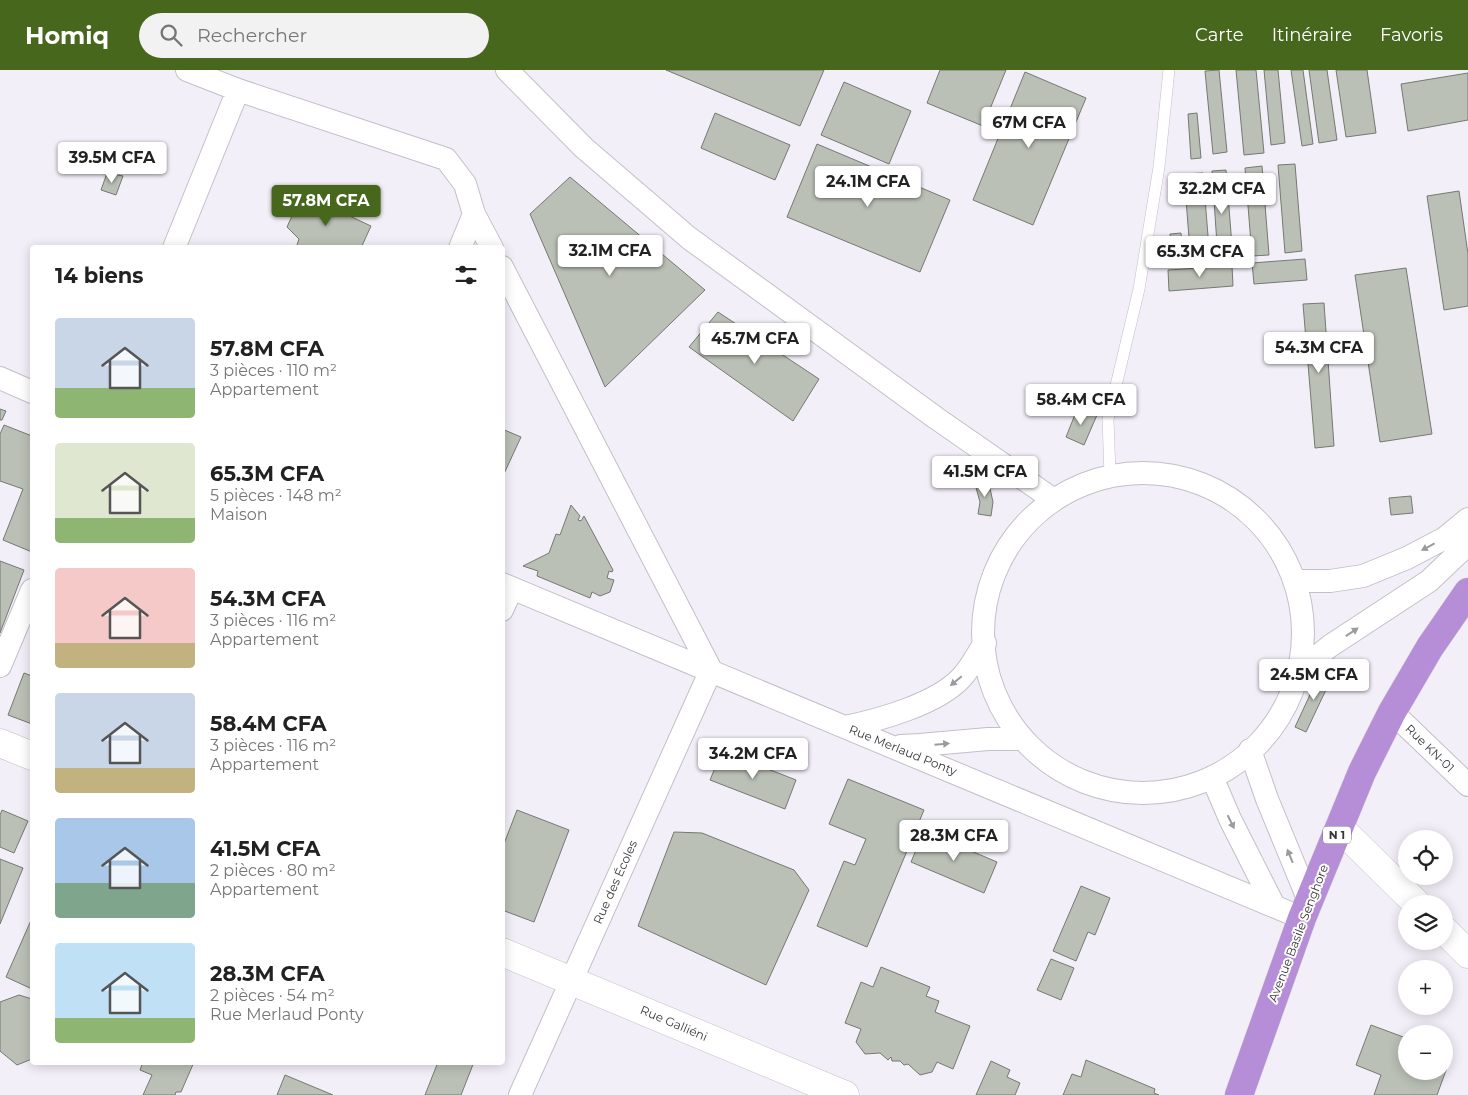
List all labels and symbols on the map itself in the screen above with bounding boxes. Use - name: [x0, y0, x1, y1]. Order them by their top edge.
- pin: 67M CFA: [983, 106, 1075, 149]
- pin: 39.5M CFA: [55, 142, 169, 184]
- pin: 24.1M CFA: [811, 166, 925, 208]
- pin: 32.2M CFA: [1165, 172, 1279, 215]
- pin: 57.8M CFA: [269, 184, 383, 227]
- pin: 32.1M CFA: [553, 234, 667, 277]
- pin: 65.3M CFA: [1143, 236, 1257, 278]
- pin: 45.7M CFA: [698, 322, 812, 365]
- pin: 54.3M CFA: [1262, 332, 1376, 374]
- pin: 58.4M CFA: [1024, 384, 1138, 426]
- pin: 41.5M CFA: [928, 456, 1042, 498]
- one-way arrow: [1421, 543, 1435, 551]
- one-way arrow: [1345, 627, 1359, 636]
- pin: 24.5M CFA: [1257, 658, 1371, 701]
- one-way arrow: [950, 676, 963, 687]
- street label: Rue Merlaud Ponty: [847, 721, 960, 779]
- street label: Rue KN-01: [1402, 721, 1458, 775]
- pin: 34.2M CFA: [696, 738, 810, 780]
- one-way arrow: [934, 739, 950, 747]
- one-way arrow: [1228, 815, 1236, 829]
- pin: 28.3M CFA: [897, 820, 1011, 862]
- road number: N 1: [1323, 826, 1351, 844]
- street label: Rue des Écoles: [590, 838, 640, 926]
- one-way arrow: [1285, 849, 1293, 863]
- street label: Avenue Basile Senghore: [1265, 862, 1331, 1004]
- street label: Rue Galliéni: [638, 1002, 710, 1044]

